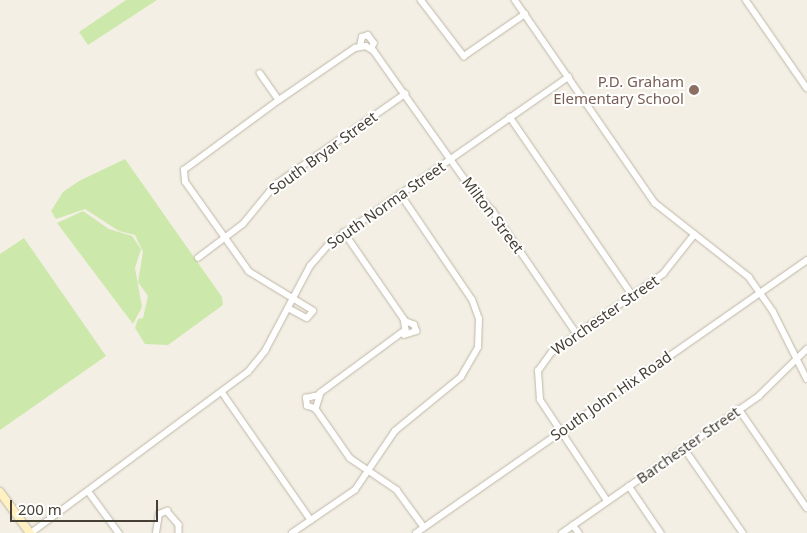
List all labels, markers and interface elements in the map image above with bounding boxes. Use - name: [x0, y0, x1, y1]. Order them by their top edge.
- place label: P.D. Graham Elementary School: [553, 72, 684, 107]
- marker: P.D. Graham Elementary School: [688, 84, 700, 96]
- street label: South Bryar Street: [265, 108, 381, 198]
- street label: South Norma Street: [323, 157, 449, 253]
- street label: Milton Street: [458, 173, 528, 257]
- street label: Worchester Street: [548, 271, 662, 359]
- street label: South John Hix Road: [547, 347, 675, 445]
- street label: Barchester Street: [633, 403, 743, 487]
- scale bar: [12, 490, 160, 522]
- text: 200 m: [18, 499, 62, 519]

